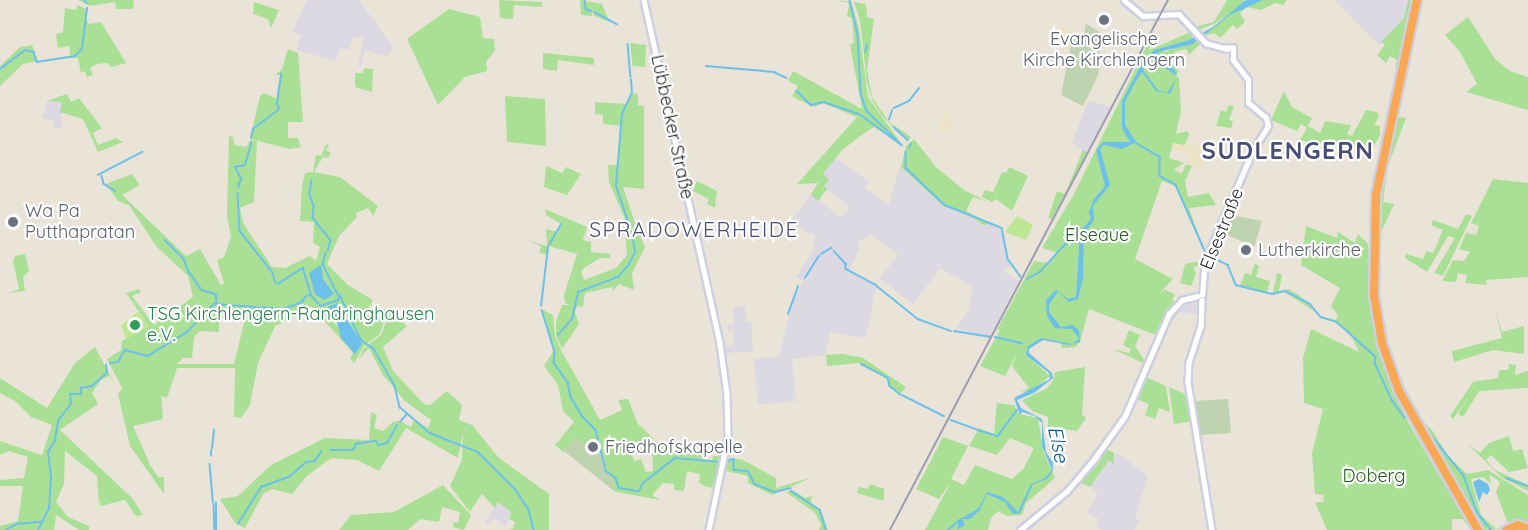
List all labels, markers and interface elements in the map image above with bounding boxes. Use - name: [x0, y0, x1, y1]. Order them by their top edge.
- marker: Evangelische Kirche Kirchlengern: [1097, 13, 1111, 27]
- place label: Evangelische Kirche Kirchlengern: [1023, 29, 1185, 72]
- street label: Lübbecker Straße: [646, 53, 698, 201]
- district label: SÜDLENGERN: [1202, 137, 1374, 165]
- street label: Elsestraße: [1196, 185, 1248, 273]
- place label: Wa Pa Putthapratan: [25, 201, 135, 244]
- marker: Wa Pa Putthapratan: [6, 215, 20, 229]
- district label: SPRADOWERHEIDE: [589, 216, 799, 242]
- park label: Elseaue: [1065, 224, 1129, 246]
- place label: Lutherkirche: [1258, 239, 1361, 261]
- marker: Lutherkirche: [1239, 243, 1253, 257]
- place label: TSG Kirchlengern-Randringhausen e.V.: [147, 304, 434, 346]
- marker: TSG Kirchlengern-Randringhausen e.V.: [128, 318, 142, 332]
- water label: Else: [1043, 424, 1075, 464]
- place label: Friedhofskapelle: [605, 436, 743, 458]
- marker: Friedhofskapelle: [586, 440, 600, 454]
- park label: Doberg: [1343, 465, 1405, 487]

